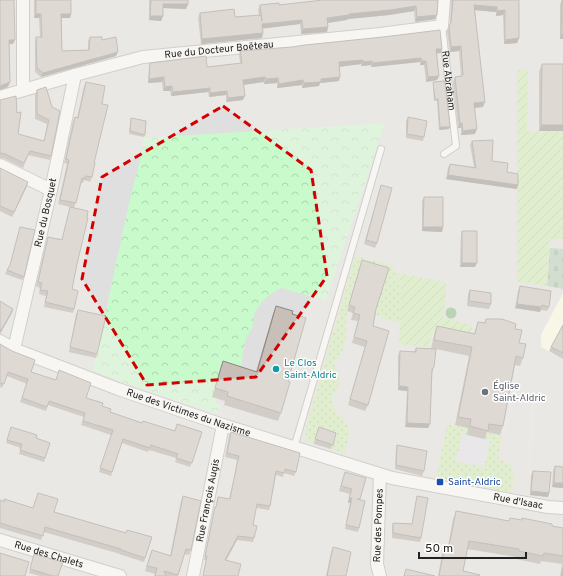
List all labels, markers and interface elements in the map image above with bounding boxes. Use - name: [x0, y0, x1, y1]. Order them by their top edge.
- street label: Rue du Docteur Boëteau: [164, 38, 274, 61]
- street label: Rue Abraham: [438, 50, 458, 111]
- street label: Rue du Bosquet: [31, 177, 60, 248]
- place label: Le Clos Saint-Aldric: [284, 357, 337, 382]
- marker: Le Clos Saint-Aldric: [271, 364, 281, 374]
- place label: Église Saint-Aldric: [493, 380, 546, 405]
- street label: Rue des Victimes du Nazisme: [125, 386, 252, 440]
- marker: Église Saint-Aldric: [480, 387, 490, 397]
- street label: Rue François Augis: [193, 457, 223, 543]
- place label: Saint-Aldric: [448, 476, 501, 489]
- marker: Saint-Aldric: [435, 477, 445, 487]
- street label: Rue des Pompes: [371, 488, 386, 563]
- street label: Rue d'Isaac: [492, 490, 544, 512]
- scale bar: [419, 534, 526, 560]
- street label: Rue des Chalets: [13, 538, 85, 571]
- text: 50 m: [425, 541, 453, 557]

